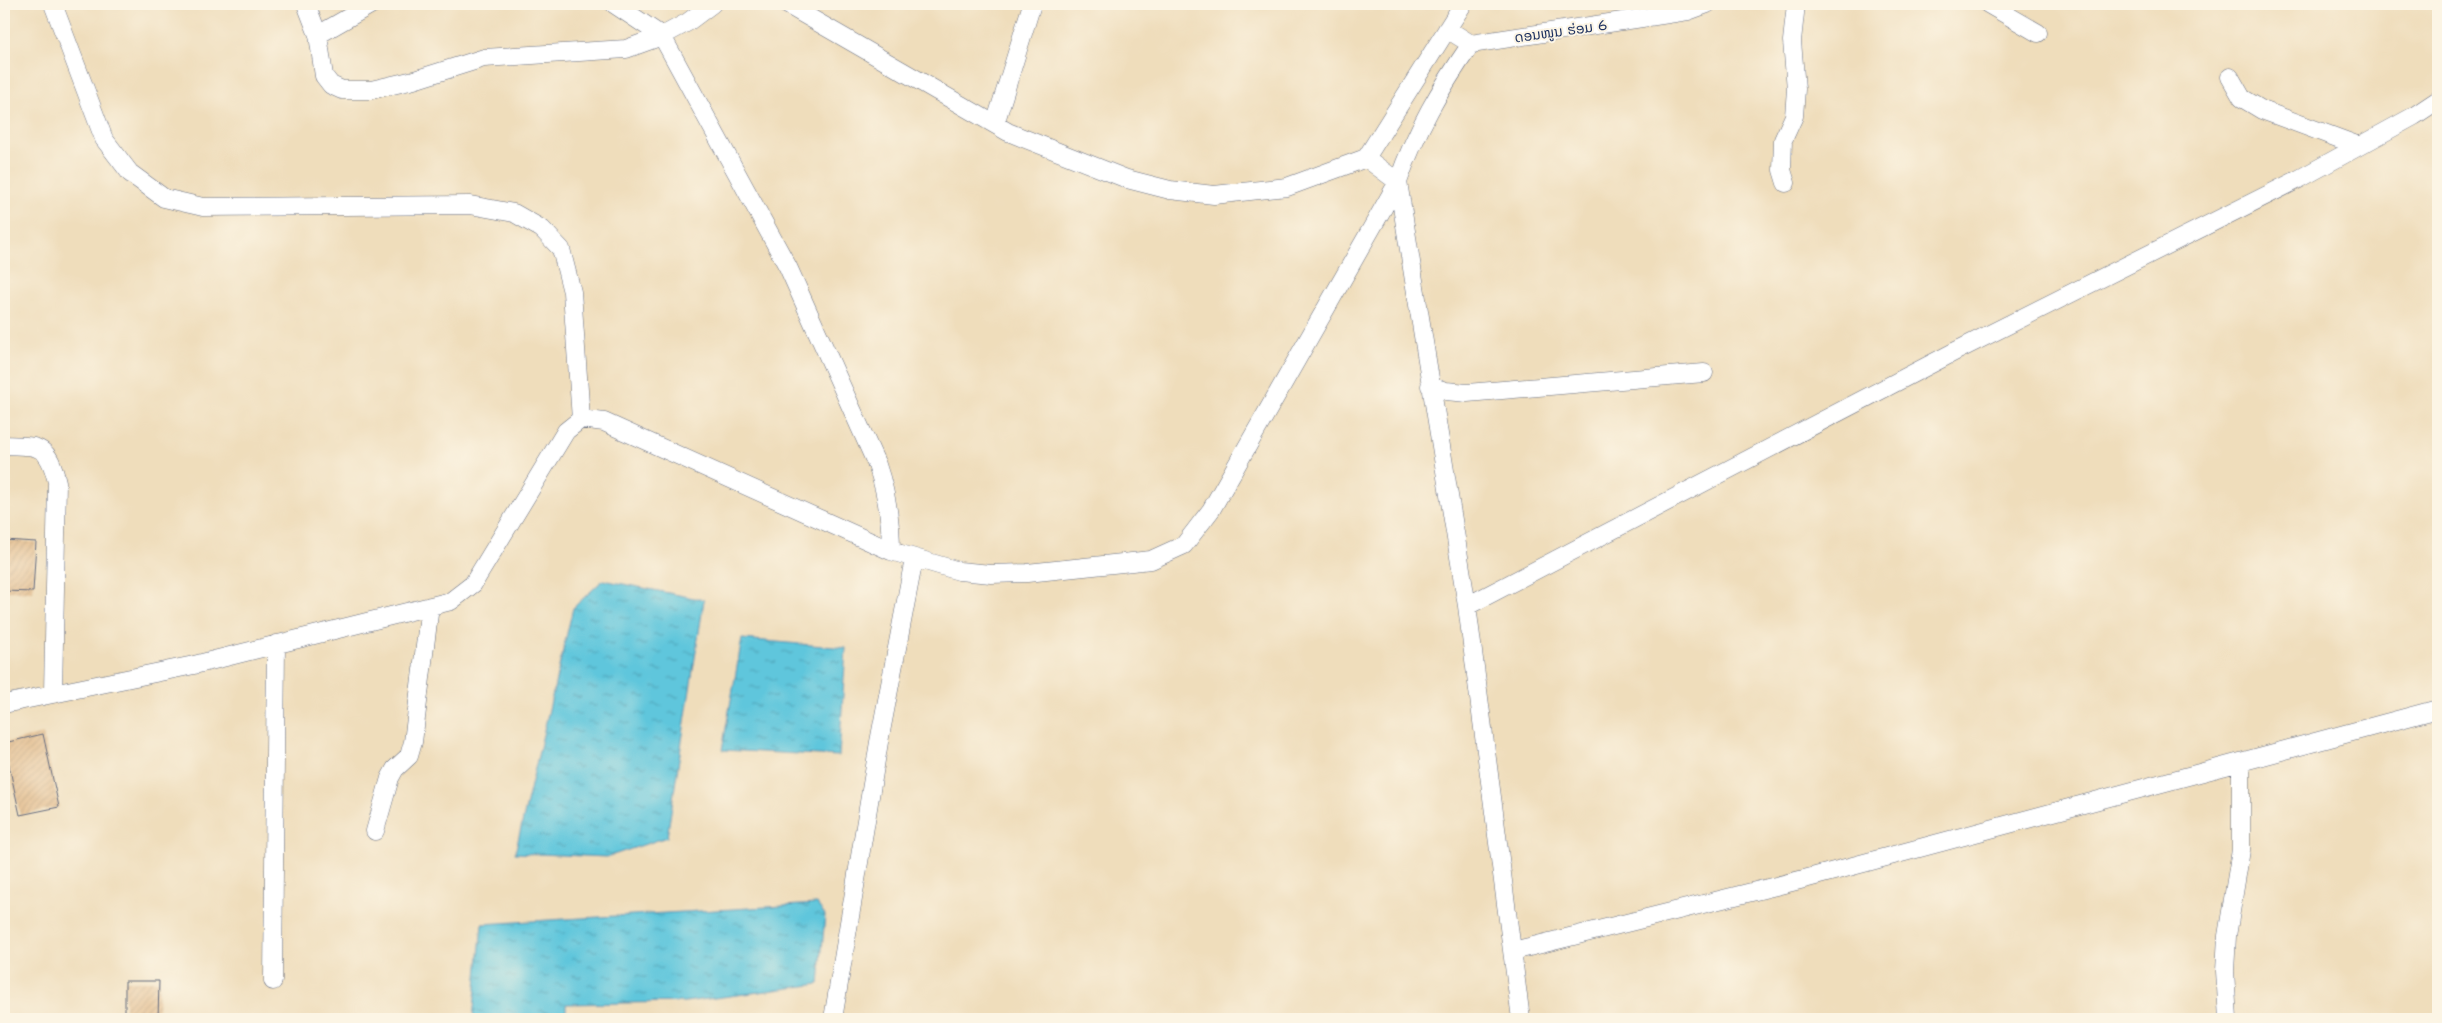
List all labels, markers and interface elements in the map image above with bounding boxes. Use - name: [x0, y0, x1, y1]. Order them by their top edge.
- street label: ດອນໜູນ ຮ່ອມ 6: [1513, 16, 1609, 46]

